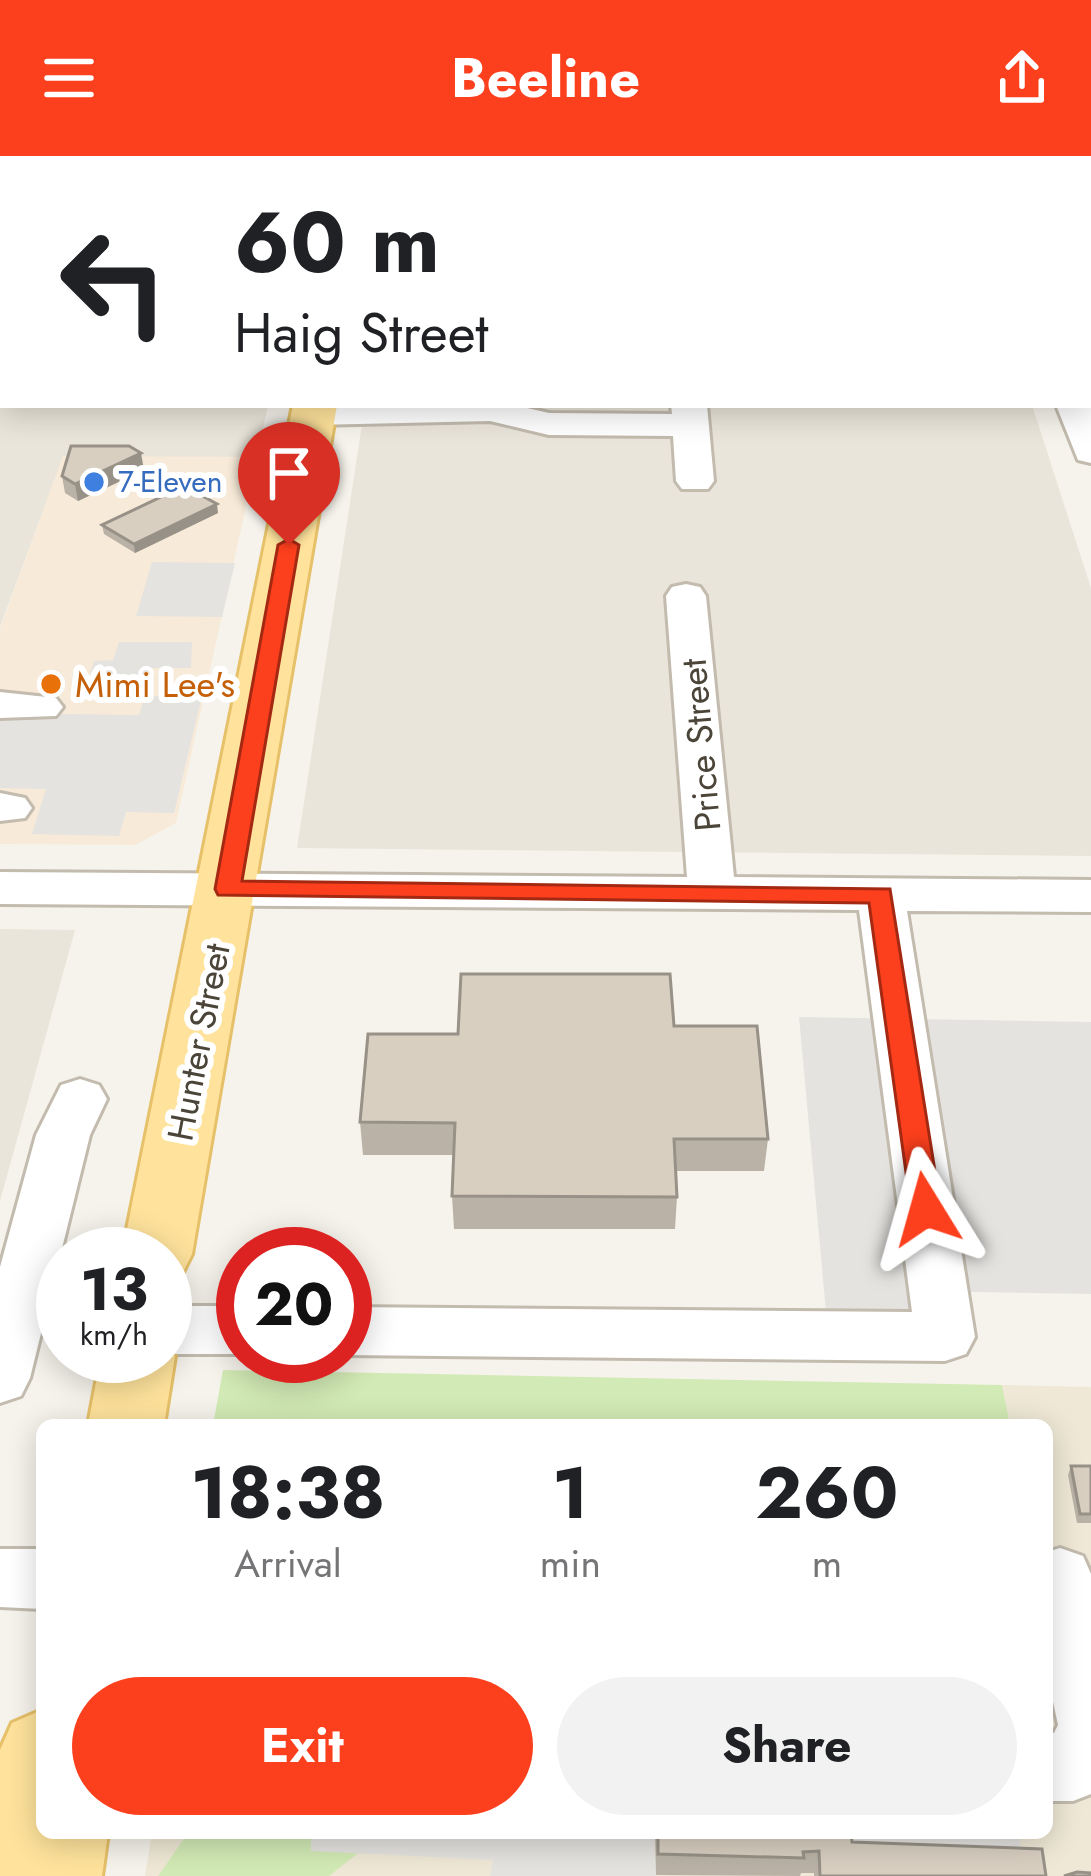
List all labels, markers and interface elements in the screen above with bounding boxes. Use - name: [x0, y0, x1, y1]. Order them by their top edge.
- text: Beeline: [451, 39, 640, 117]
- icon: menu: [36, 45, 102, 111]
- icon: share: [989, 45, 1055, 111]
- text: 60 m: [234, 182, 440, 304]
- icon: left: [36, 204, 192, 360]
- text: Haig Street: [234, 294, 488, 372]
- pin: [238, 422, 340, 545]
- icon: arrive: [256, 440, 322, 506]
- place label: 7-Eleven: [118, 460, 222, 503]
- marker: 7-Eleven: [81, 469, 107, 495]
- street label: Price Street: [667, 656, 733, 834]
- place label: Mimi Lee's: [75, 658, 235, 710]
- marker: Mimi Lee's: [38, 671, 64, 697]
- street label: Hunter Street: [153, 939, 243, 1145]
- position arrow: [863, 1146, 989, 1272]
- speed limit sign: 20: [216, 1227, 372, 1383]
- text: 13: [80, 1246, 148, 1333]
- text: km/h: [80, 1313, 148, 1356]
- text: 18:38: [191, 1441, 385, 1545]
- text: 1: [552, 1441, 589, 1545]
- text: 260: [755, 1441, 898, 1545]
- text: Arrival: [234, 1535, 342, 1592]
- text: min: [540, 1535, 601, 1592]
- text: m: [812, 1535, 842, 1592]
- button: Exit: [72, 1677, 533, 1815]
- button: Share: [557, 1677, 1017, 1815]

